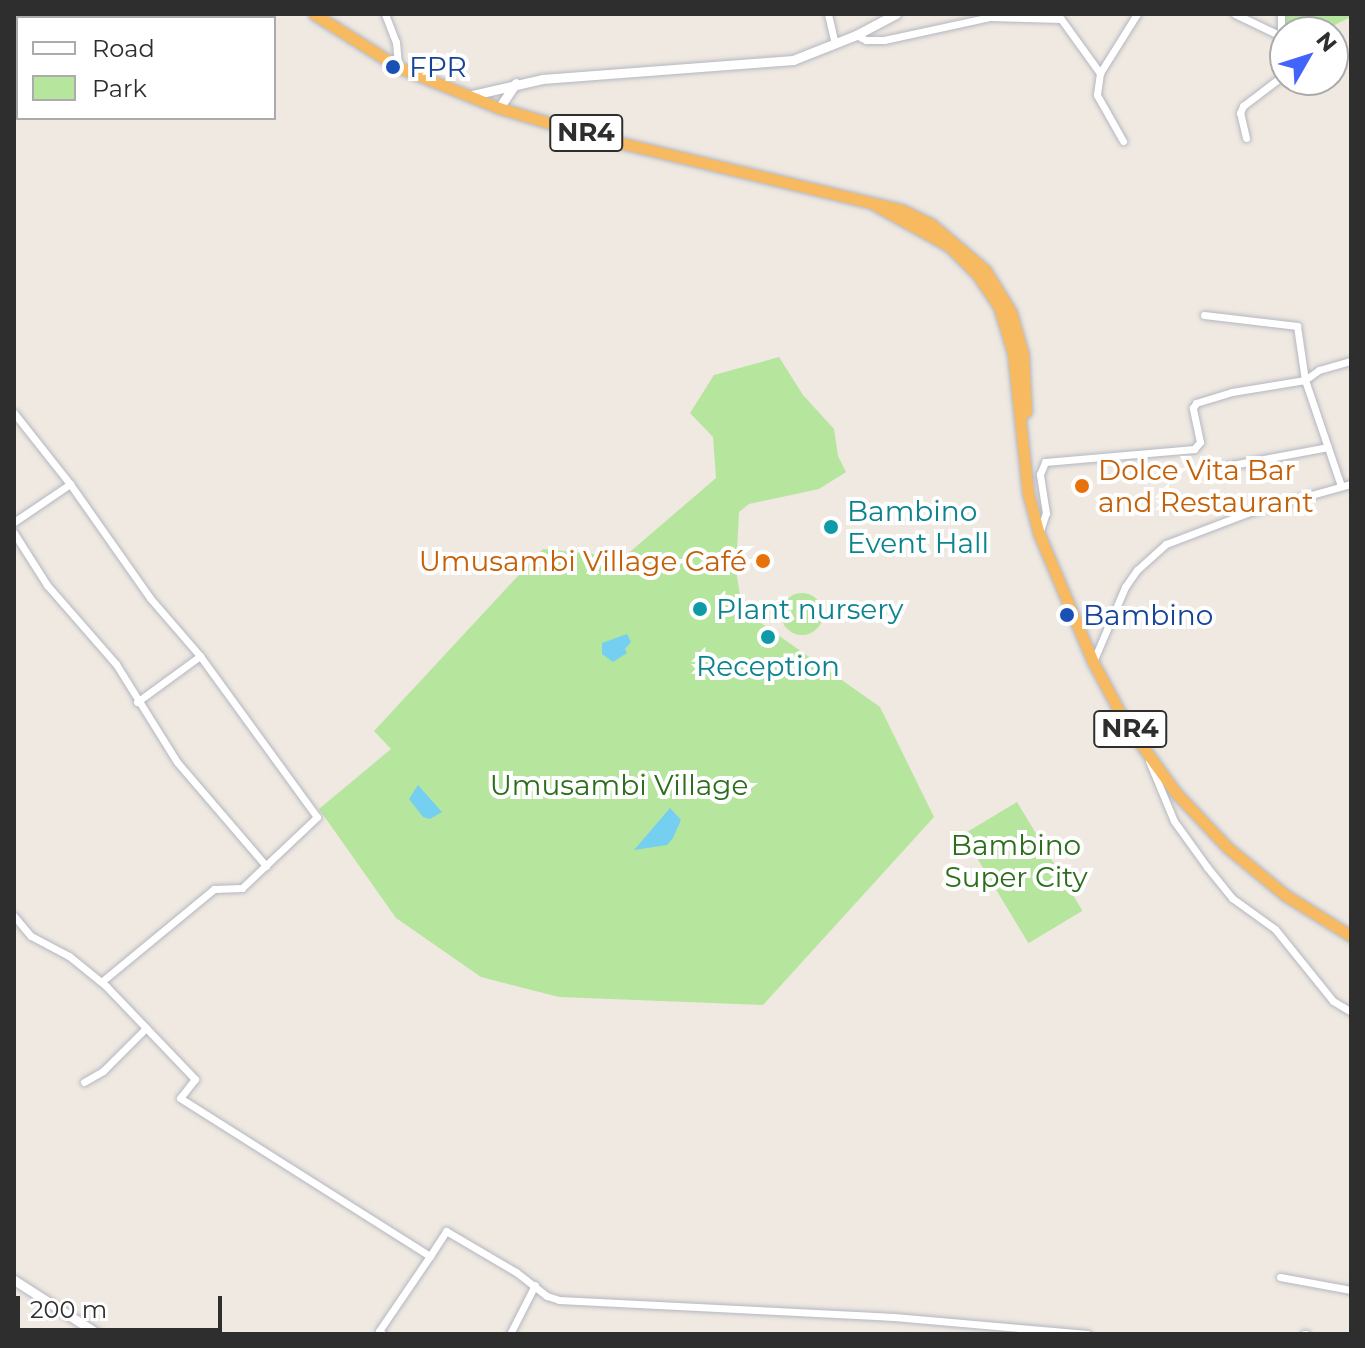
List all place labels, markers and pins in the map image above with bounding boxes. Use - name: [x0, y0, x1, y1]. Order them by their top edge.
- place label: FPR: [409, 50, 467, 84]
- marker: FPR: [384, 58, 402, 76]
- place label: Dolce Vita Bar and Restaurant: [1098, 453, 1314, 519]
- marker: Dolce Vita Bar and Restaurant: [1073, 477, 1091, 495]
- place label: Bambino Event Hall: [847, 494, 989, 560]
- marker: Bambino Event Hall: [822, 518, 840, 536]
- place label: Umusambi Village Café: [419, 544, 747, 578]
- marker: Umusambi Village Café: [754, 552, 772, 570]
- place label: Plant nursery: [716, 592, 903, 626]
- place label: Bambino: [1083, 598, 1213, 632]
- marker: Plant nursery: [691, 600, 709, 618]
- marker: Bambino: [1058, 606, 1076, 624]
- marker: Reception: [759, 628, 777, 646]
- place label: Reception: [696, 649, 840, 683]

